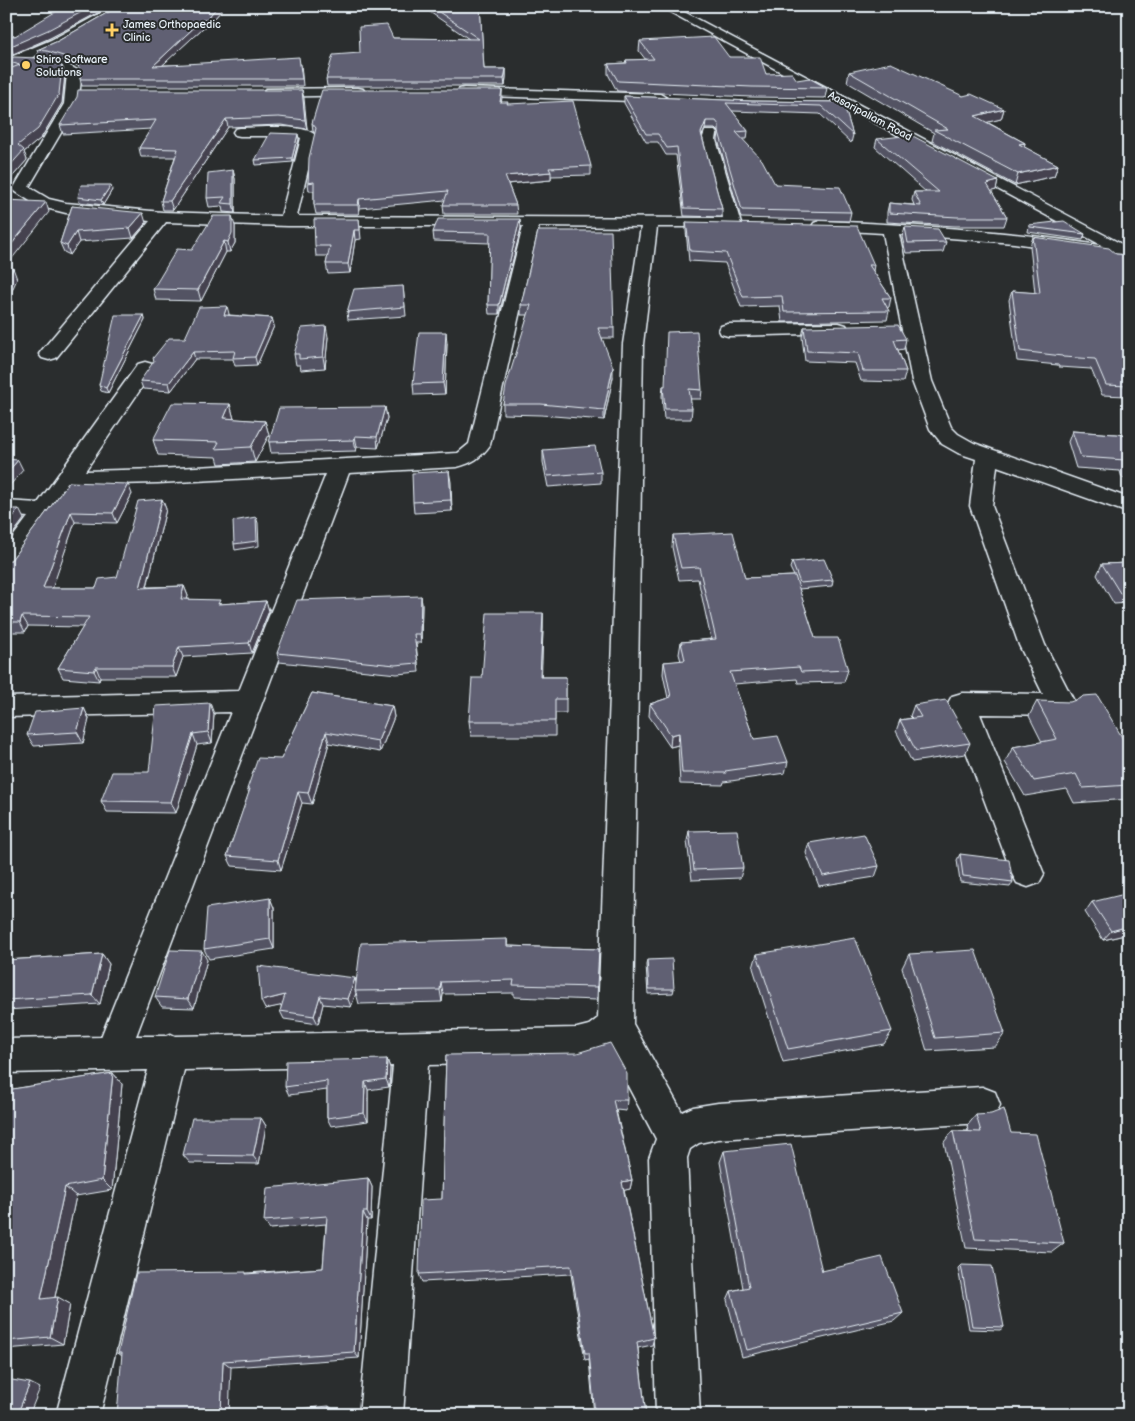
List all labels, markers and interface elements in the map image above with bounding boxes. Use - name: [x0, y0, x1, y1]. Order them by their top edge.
- place label: James Orthopaedic Clinic: [123, 18, 221, 44]
- marker: James Orthopaedic Clinic: [105, 23, 119, 37]
- place label: Shiro Software Solutions: [36, 53, 108, 79]
- marker: Shiro Software Solutions: [20, 59, 32, 71]
- street label: Aasaripallam Road: [826, 88, 914, 144]

